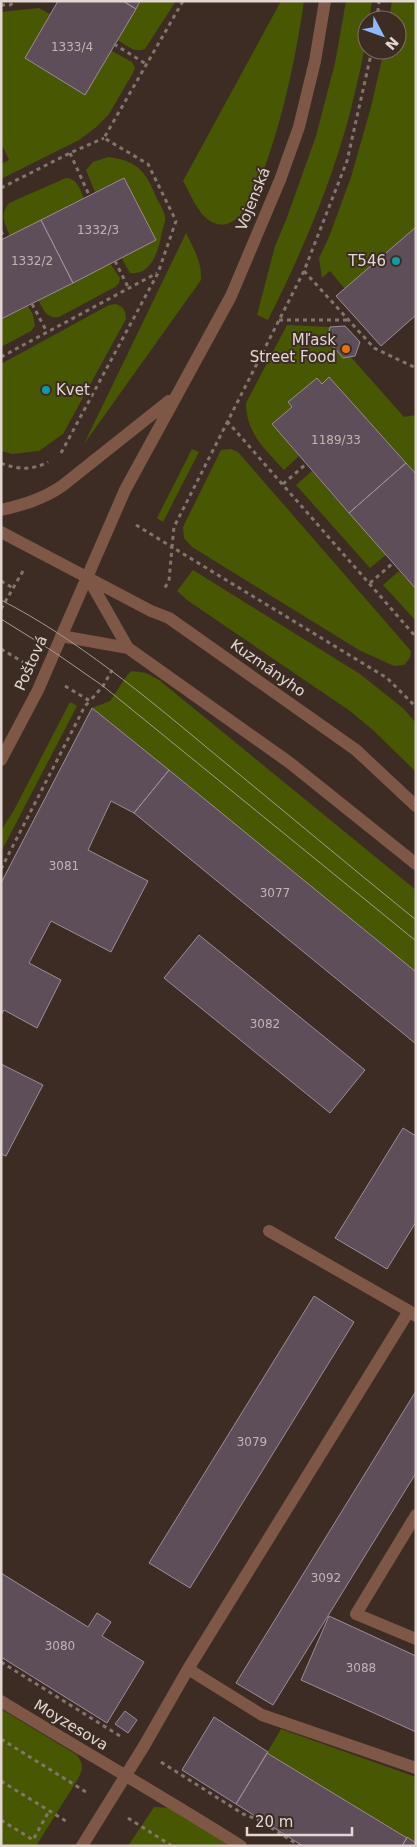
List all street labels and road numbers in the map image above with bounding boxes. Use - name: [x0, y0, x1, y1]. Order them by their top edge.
- street label: Vojenská: [232, 165, 274, 233]
- street label: Poštová: [11, 633, 51, 693]
- street label: Kuzmányho: [227, 636, 309, 700]
- street label: Moyzesova: [31, 1696, 111, 1754]

